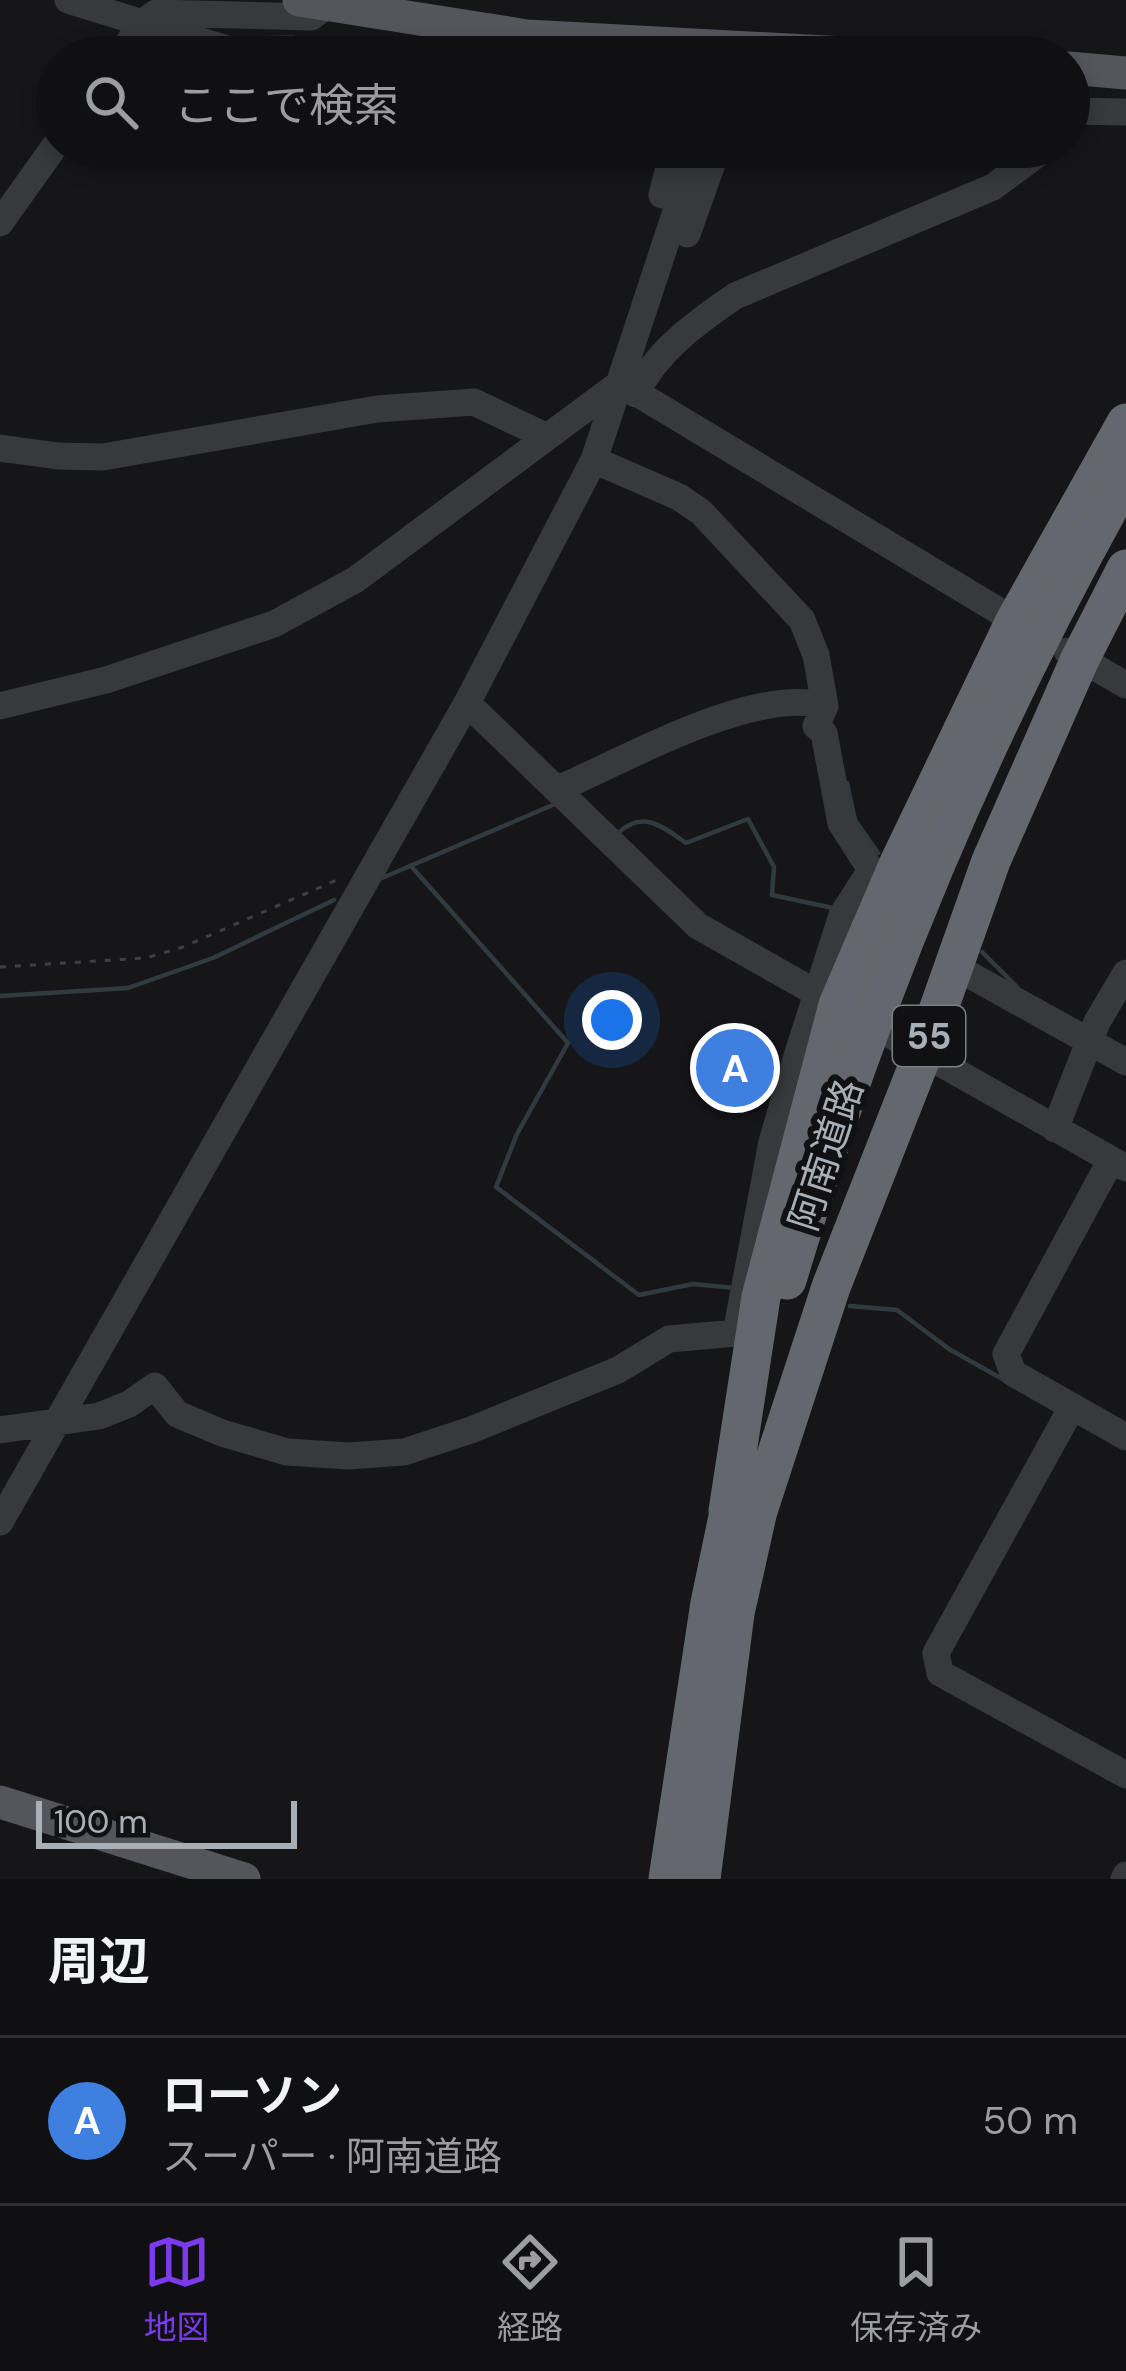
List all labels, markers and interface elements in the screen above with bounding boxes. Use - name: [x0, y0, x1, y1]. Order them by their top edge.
- search box: [36, 36, 1090, 168]
- icon: search: [78, 69, 144, 135]
- text: ここで検索: [174, 76, 399, 135]
- your location: [582, 990, 642, 1050]
- road number: 55: [893, 1006, 965, 1066]
- pin: A: [696, 1023, 774, 1113]
- street label: 阿南道路: [778, 1073, 874, 1237]
- scale bar: [36, 1795, 297, 1848]
- text: 100 m: [54, 1800, 148, 1843]
- text: 周辺: [48, 1928, 150, 1995]
- text: ローソン: [162, 2066, 342, 2125]
- text: A: [73, 2095, 101, 2146]
- text: 50 m: [982, 2095, 1078, 2146]
- text: スーパー · 阿南道路: [162, 2131, 502, 2182]
- tab: 地図: [144, 2229, 210, 2349]
- tab: 経路: [497, 2229, 563, 2349]
- tab: 保存済み: [850, 2229, 982, 2349]

